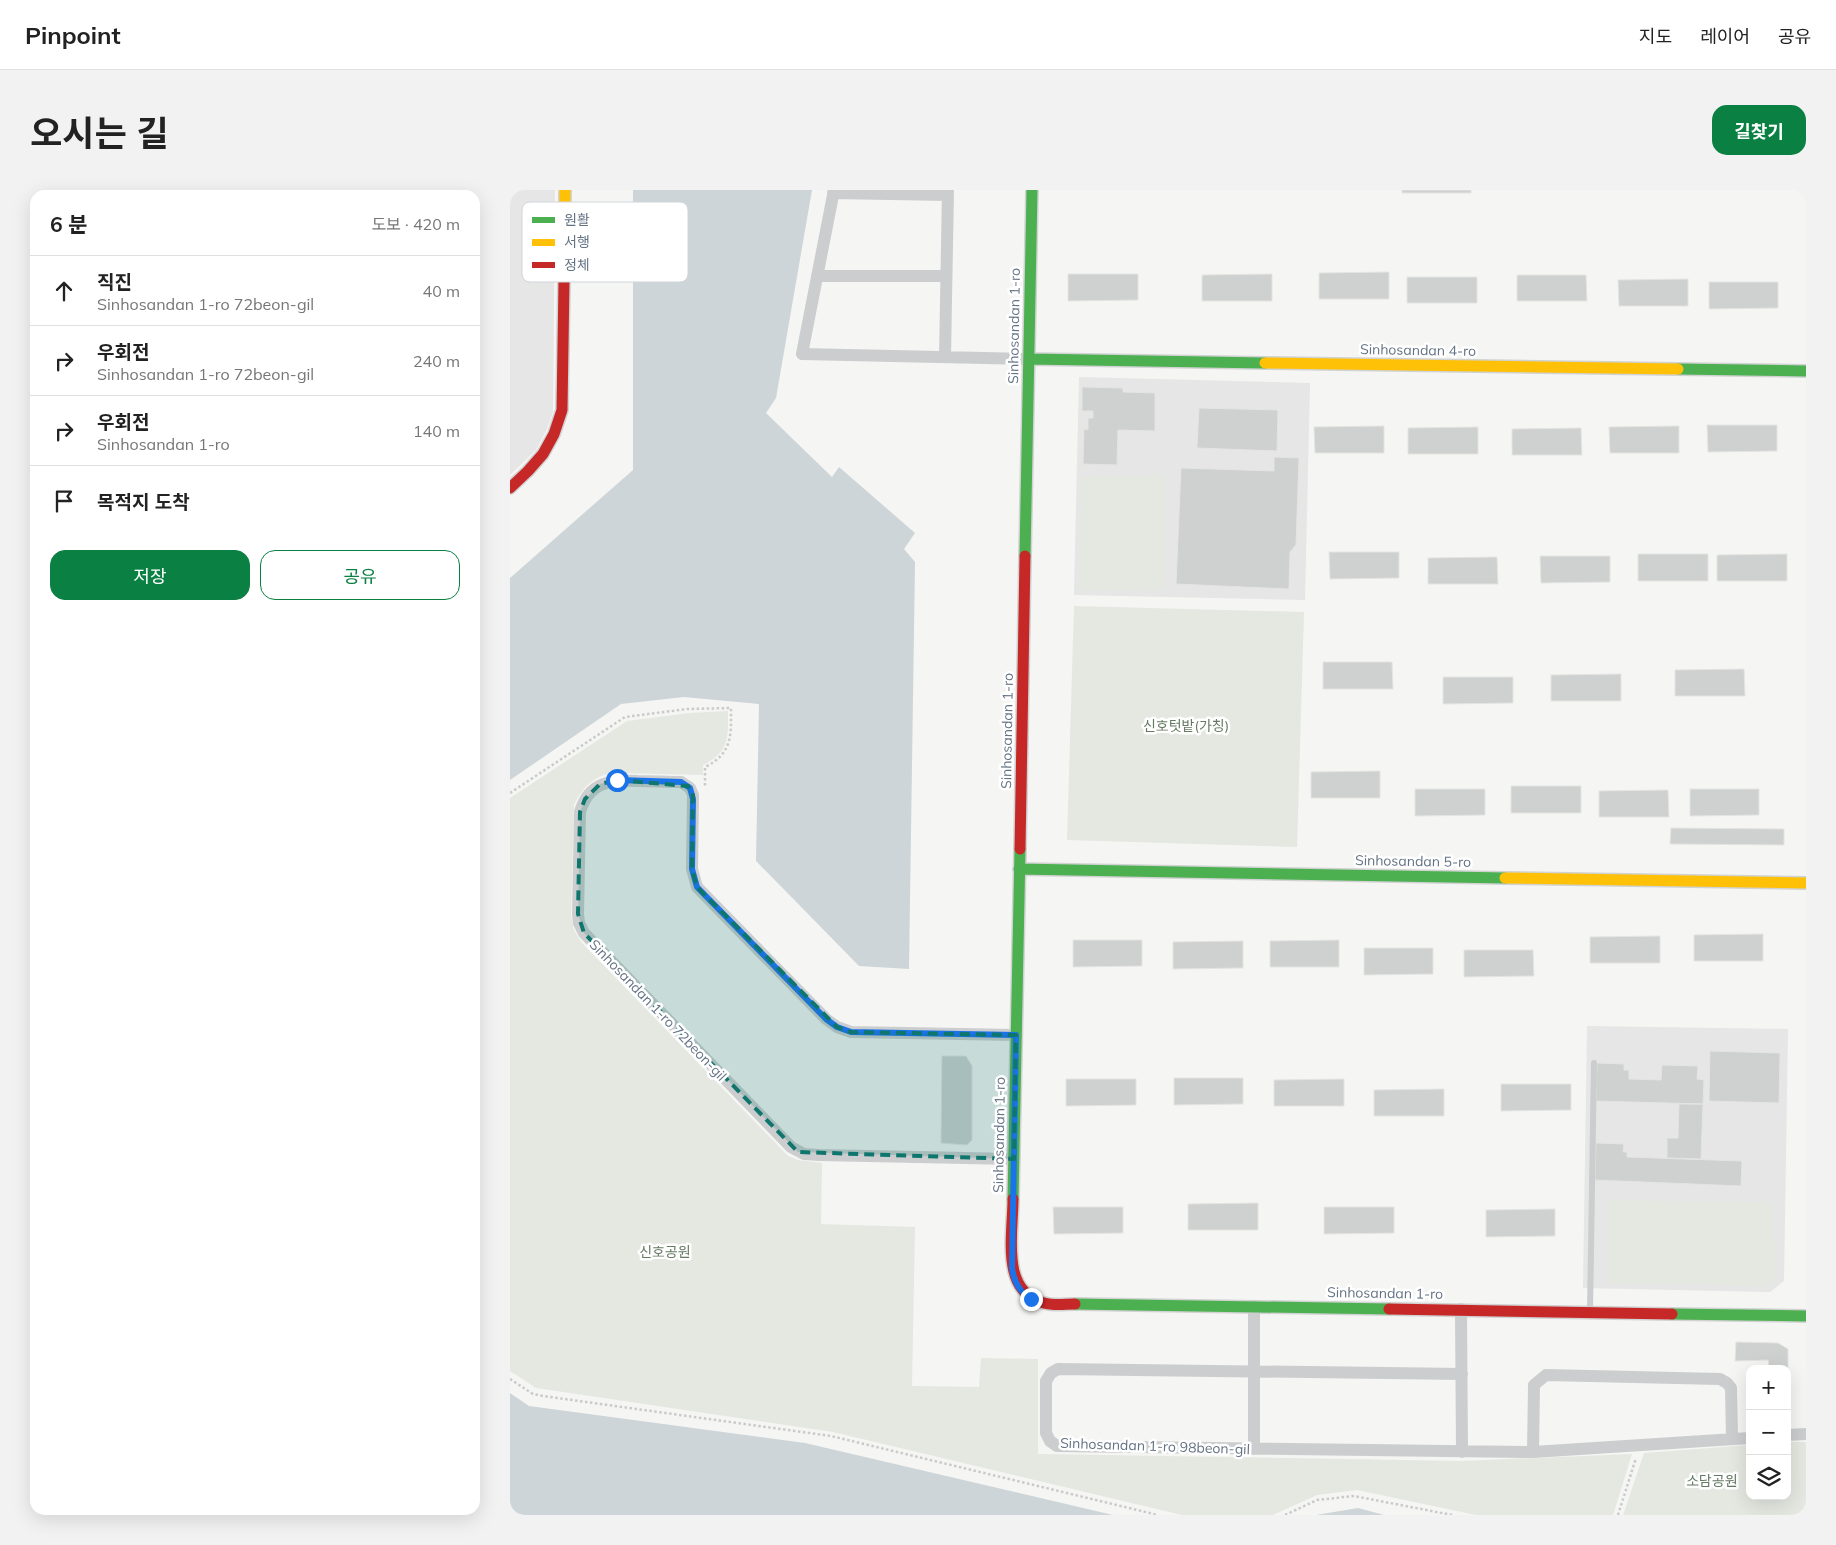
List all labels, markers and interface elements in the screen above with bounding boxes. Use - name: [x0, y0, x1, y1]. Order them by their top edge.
- text: Pinpoint: [25, 20, 121, 50]
- text: 지도: [1639, 25, 1672, 48]
- text: 레이어: [1700, 25, 1750, 48]
- text: 공유: [1778, 25, 1811, 48]
- button: 길찾기: [1712, 105, 1806, 155]
- text: 오시는 길: [30, 111, 168, 155]
- legend: [522, 202, 688, 282]
- text: 6 분: [50, 211, 88, 237]
- text: 원활: [564, 211, 590, 229]
- text: 도보 · 420 m: [371, 214, 460, 234]
- text: 서행: [564, 233, 590, 251]
- text: 정체: [564, 256, 590, 274]
- street label: Sinhosandan 1-ro: [1004, 268, 1024, 384]
- text: 직진: [97, 270, 132, 294]
- icon: ahead: [50, 277, 78, 305]
- text: 40 m: [423, 281, 460, 301]
- text: Sinhosandan 1-ro 72beon-gil: [97, 294, 314, 314]
- text: 우회전: [97, 340, 149, 364]
- street label: Sinhosandan 4-ro: [1360, 340, 1476, 360]
- icon: right: [50, 347, 78, 375]
- text: 240 m: [413, 351, 460, 371]
- text: Sinhosandan 1-ro 72beon-gil: [97, 364, 314, 384]
- text: 우회전: [97, 410, 149, 434]
- icon: right: [50, 417, 78, 445]
- text: 140 m: [413, 421, 460, 441]
- text: Sinhosandan 1-ro: [97, 434, 230, 454]
- icon: arrive: [50, 487, 78, 515]
- text: 목적지 도착: [97, 490, 190, 514]
- button: 저장: [50, 550, 250, 600]
- button: 공유: [260, 550, 460, 600]
- street label: Sinhosandan 1-ro: [997, 673, 1017, 789]
- park label: 신호텃밭(가칭): [1143, 717, 1229, 735]
- route start: [606, 769, 629, 792]
- street label: Sinhosandan 5-ro: [1355, 851, 1471, 871]
- street label: Sinhosandan 1-ro 72beon-gil: [586, 935, 730, 1085]
- street label: Sinhosandan 1-ro: [989, 1077, 1009, 1193]
- park label: 신호공원: [639, 1243, 691, 1261]
- street label: Sinhosandan 1-ro: [1327, 1283, 1443, 1303]
- route end: [1020, 1288, 1043, 1311]
- map controls: [1746, 1365, 1791, 1500]
- button: +: [1746, 1365, 1791, 1410]
- button: −: [1746, 1410, 1791, 1455]
- street label: Sinhosandan 1-ro 98beon-gil: [1060, 1434, 1250, 1458]
- button: layers: [1746, 1455, 1791, 1500]
- park label: 소담공원: [1686, 1472, 1738, 1490]

